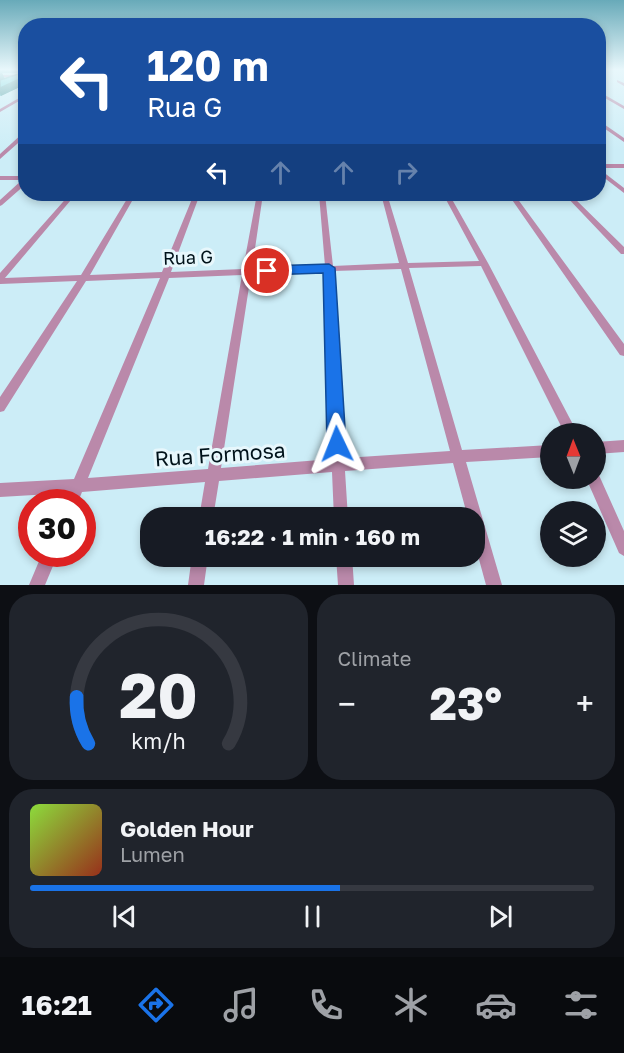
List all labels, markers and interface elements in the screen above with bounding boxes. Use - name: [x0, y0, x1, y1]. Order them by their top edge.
- text: 120 m: [147, 40, 269, 90]
- icon: left: [48, 42, 126, 120]
- text: Rua G: [147, 91, 222, 123]
- icon: left: [201, 156, 234, 189]
- icon: ahead: [264, 156, 297, 189]
- icon: ahead: [327, 156, 360, 189]
- icon: right: [390, 156, 423, 189]
- street label: Rua G: [163, 245, 213, 269]
- pin: [241, 245, 292, 296]
- icon: arrive: [250, 254, 283, 287]
- position arrow: [305, 412, 369, 476]
- north arrow: [540, 423, 606, 489]
- map controls: [540, 423, 606, 567]
- street label: Rua Formosa: [154, 436, 286, 472]
- speed limit sign: 30: [18, 489, 96, 567]
- button: layers: [540, 501, 606, 567]
- text: 16:22 · 1 min · 160 m: [205, 523, 420, 550]
- text: Climate: [338, 646, 411, 670]
- text: 20: [119, 657, 198, 732]
- text: 23°: [430, 676, 502, 730]
- text: −: [338, 684, 356, 723]
- text: +: [576, 684, 594, 723]
- text: km/h: [131, 728, 186, 754]
- text: Golden Hour: [120, 815, 254, 842]
- text: Lumen: [120, 842, 185, 866]
- icon: previous: [108, 900, 141, 933]
- icon: pause: [296, 900, 329, 933]
- icon: next: [484, 900, 517, 933]
- icon: directions: [135, 984, 177, 1026]
- icon: music: [220, 984, 262, 1026]
- icon: phone: [305, 984, 347, 1026]
- icon: climate: [390, 984, 432, 1026]
- icon: car: [475, 984, 517, 1026]
- icon: filters: [560, 984, 602, 1026]
- text: 16:21: [22, 989, 92, 1021]

